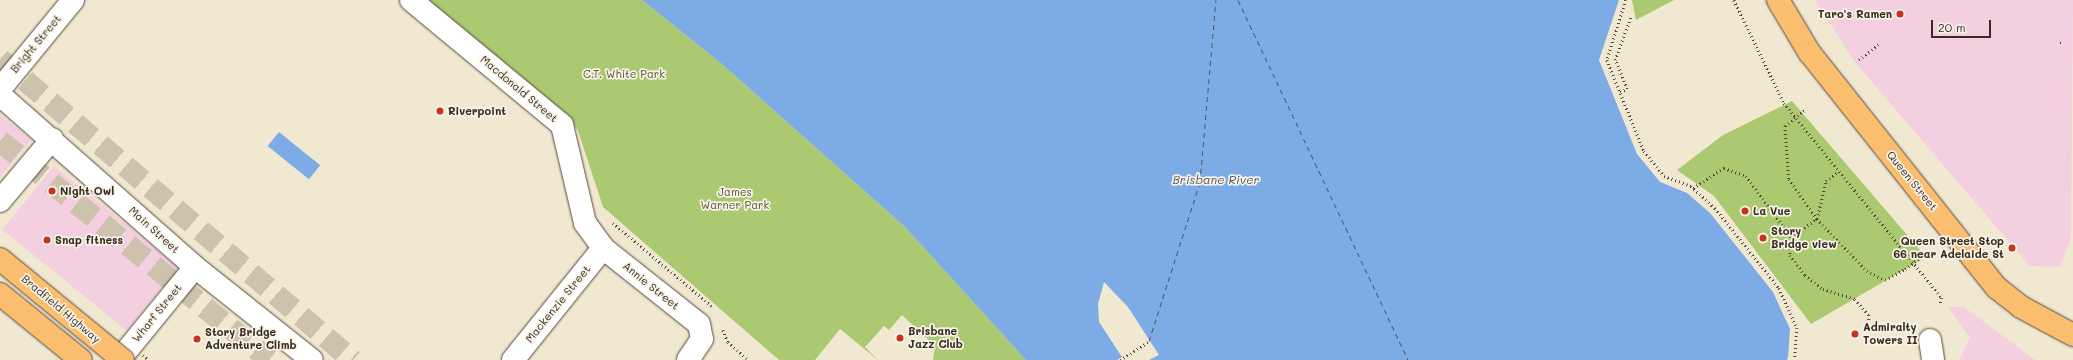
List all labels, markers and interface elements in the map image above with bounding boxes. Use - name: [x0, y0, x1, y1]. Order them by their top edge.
- place label: Taro's Ramen: [1818, 7, 1892, 21]
- marker: Taro's Ramen: [1895, 9, 1905, 19]
- street label: Bright Street: [8, 12, 64, 76]
- scale bar: [1933, 12, 1993, 38]
- text: 20 m: [1938, 19, 1966, 35]
- street label: Macdonald Street: [478, 53, 560, 125]
- park label: C.T. White Park: [583, 67, 665, 81]
- place label: Riverpoint: [448, 104, 506, 118]
- marker: Riverpoint: [435, 106, 445, 116]
- street label: Queen Street: [1884, 149, 1940, 213]
- water label: Brisbane River: [1172, 173, 1260, 187]
- place label: Night Owl: [60, 184, 114, 198]
- marker: Night Owl: [47, 186, 57, 196]
- park label: James Warner Park: [701, 186, 769, 212]
- street label: Main Street: [126, 204, 182, 256]
- place label: La Vue: [1753, 204, 1790, 218]
- marker: La Vue: [1740, 206, 1750, 216]
- place label: Story Bridge view: [1771, 225, 1837, 251]
- place label: Snap fitness: [55, 233, 123, 247]
- marker: Story Bridge view: [1758, 233, 1768, 243]
- marker: Snap fitness: [42, 235, 52, 245]
- place label: Queen Street Stop 66 near Adelaide St: [1894, 235, 2004, 261]
- marker: Queen Street Stop 66 near Adelaide St: [2007, 243, 2017, 253]
- street label: Annie Street: [620, 259, 682, 313]
- street label: Mackenzie Street: [523, 263, 593, 345]
- street label: Bradfield Highway: [19, 272, 103, 346]
- street label: Wharf Street: [130, 281, 184, 345]
- place label: Admiralty Towers II: [1863, 321, 1918, 347]
- place label: Brisbane Jazz Club: [908, 325, 963, 351]
- place label: Story Bridge Adventure Climb: [205, 326, 296, 352]
- marker: Admiralty Towers II: [1850, 329, 1860, 339]
- marker: Brisbane Jazz Club: [895, 333, 905, 343]
- marker: Story Bridge Adventure Climb: [192, 334, 202, 344]

